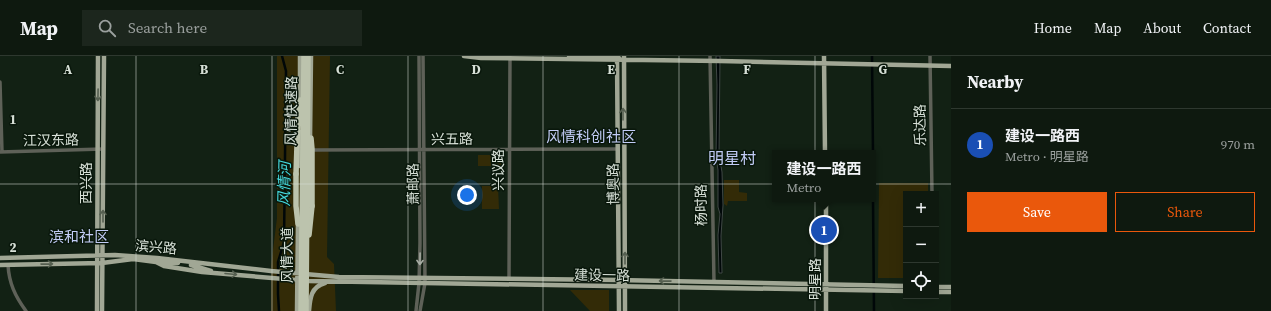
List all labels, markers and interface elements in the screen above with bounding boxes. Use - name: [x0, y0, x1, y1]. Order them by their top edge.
- search box: [82, 10, 362, 46]
- text: Map: [20, 15, 58, 41]
- icon: search: [96, 17, 118, 39]
- text: Search here: [128, 17, 207, 38]
- text: Home: [1034, 18, 1072, 38]
- text: Map: [1094, 18, 1121, 38]
- text: About: [1143, 18, 1181, 38]
- text: Contact: [1203, 18, 1251, 38]
- text: A: [64, 61, 73, 78]
- text: B: [200, 61, 209, 78]
- text: C: [336, 61, 344, 78]
- text: D: [471, 61, 481, 78]
- text: E: [607, 61, 615, 78]
- text: F: [743, 61, 751, 78]
- text: G: [879, 61, 888, 78]
- text: Nearby: [967, 70, 1023, 94]
- street label: 风情快速路: [280, 76, 302, 146]
- one-way arrow: [94, 88, 102, 101]
- street label: 乐达路: [910, 104, 930, 146]
- one-way arrow: [619, 108, 627, 121]
- text: 1: [9, 111, 17, 128]
- text: 建设一路西: [1005, 125, 1080, 146]
- district label: 风情科创社区: [546, 126, 636, 147]
- street label: 兴五路: [431, 129, 473, 149]
- street label: 江汉东路: [23, 130, 79, 150]
- text: 1: [976, 136, 984, 153]
- text: 970 m: [1221, 136, 1255, 153]
- district label: 明星村: [708, 147, 756, 169]
- text: Metro · 明星路: [1005, 148, 1089, 165]
- street label: 兴议路: [488, 149, 508, 191]
- popup: [772, 150, 876, 202]
- water label: 风情河: [273, 158, 295, 207]
- text: 建设一路西: [786, 158, 862, 179]
- street label: 西兴路: [76, 162, 96, 204]
- street label: 萧邮路: [403, 163, 423, 205]
- street label: 博奥路: [603, 163, 623, 205]
- text: Metro: [786, 179, 821, 196]
- street label: 杨时路: [691, 184, 711, 226]
- your location: [457, 185, 477, 205]
- map controls: [903, 191, 939, 299]
- button: +: [903, 191, 939, 227]
- button: Save: [967, 192, 1107, 232]
- button: Share: [1115, 192, 1255, 232]
- one-way arrow: [99, 210, 107, 223]
- pin: 1: [811, 215, 837, 245]
- district label: 滨和社区: [49, 226, 109, 247]
- street label: 风情大道: [277, 227, 297, 283]
- button: −: [903, 227, 939, 263]
- street label: 滨兴路: [134, 235, 178, 259]
- text: 2: [9, 239, 17, 256]
- one-way arrow: [416, 252, 424, 265]
- one-way arrow: [621, 252, 629, 265]
- street label: 明星路: [805, 258, 825, 300]
- one-way arrow: [40, 260, 53, 267]
- button: locate: [903, 263, 939, 299]
- street label: 建设一路: [574, 265, 630, 285]
- one-way arrow: [224, 271, 237, 278]
- one-way arrow: [659, 277, 672, 285]

